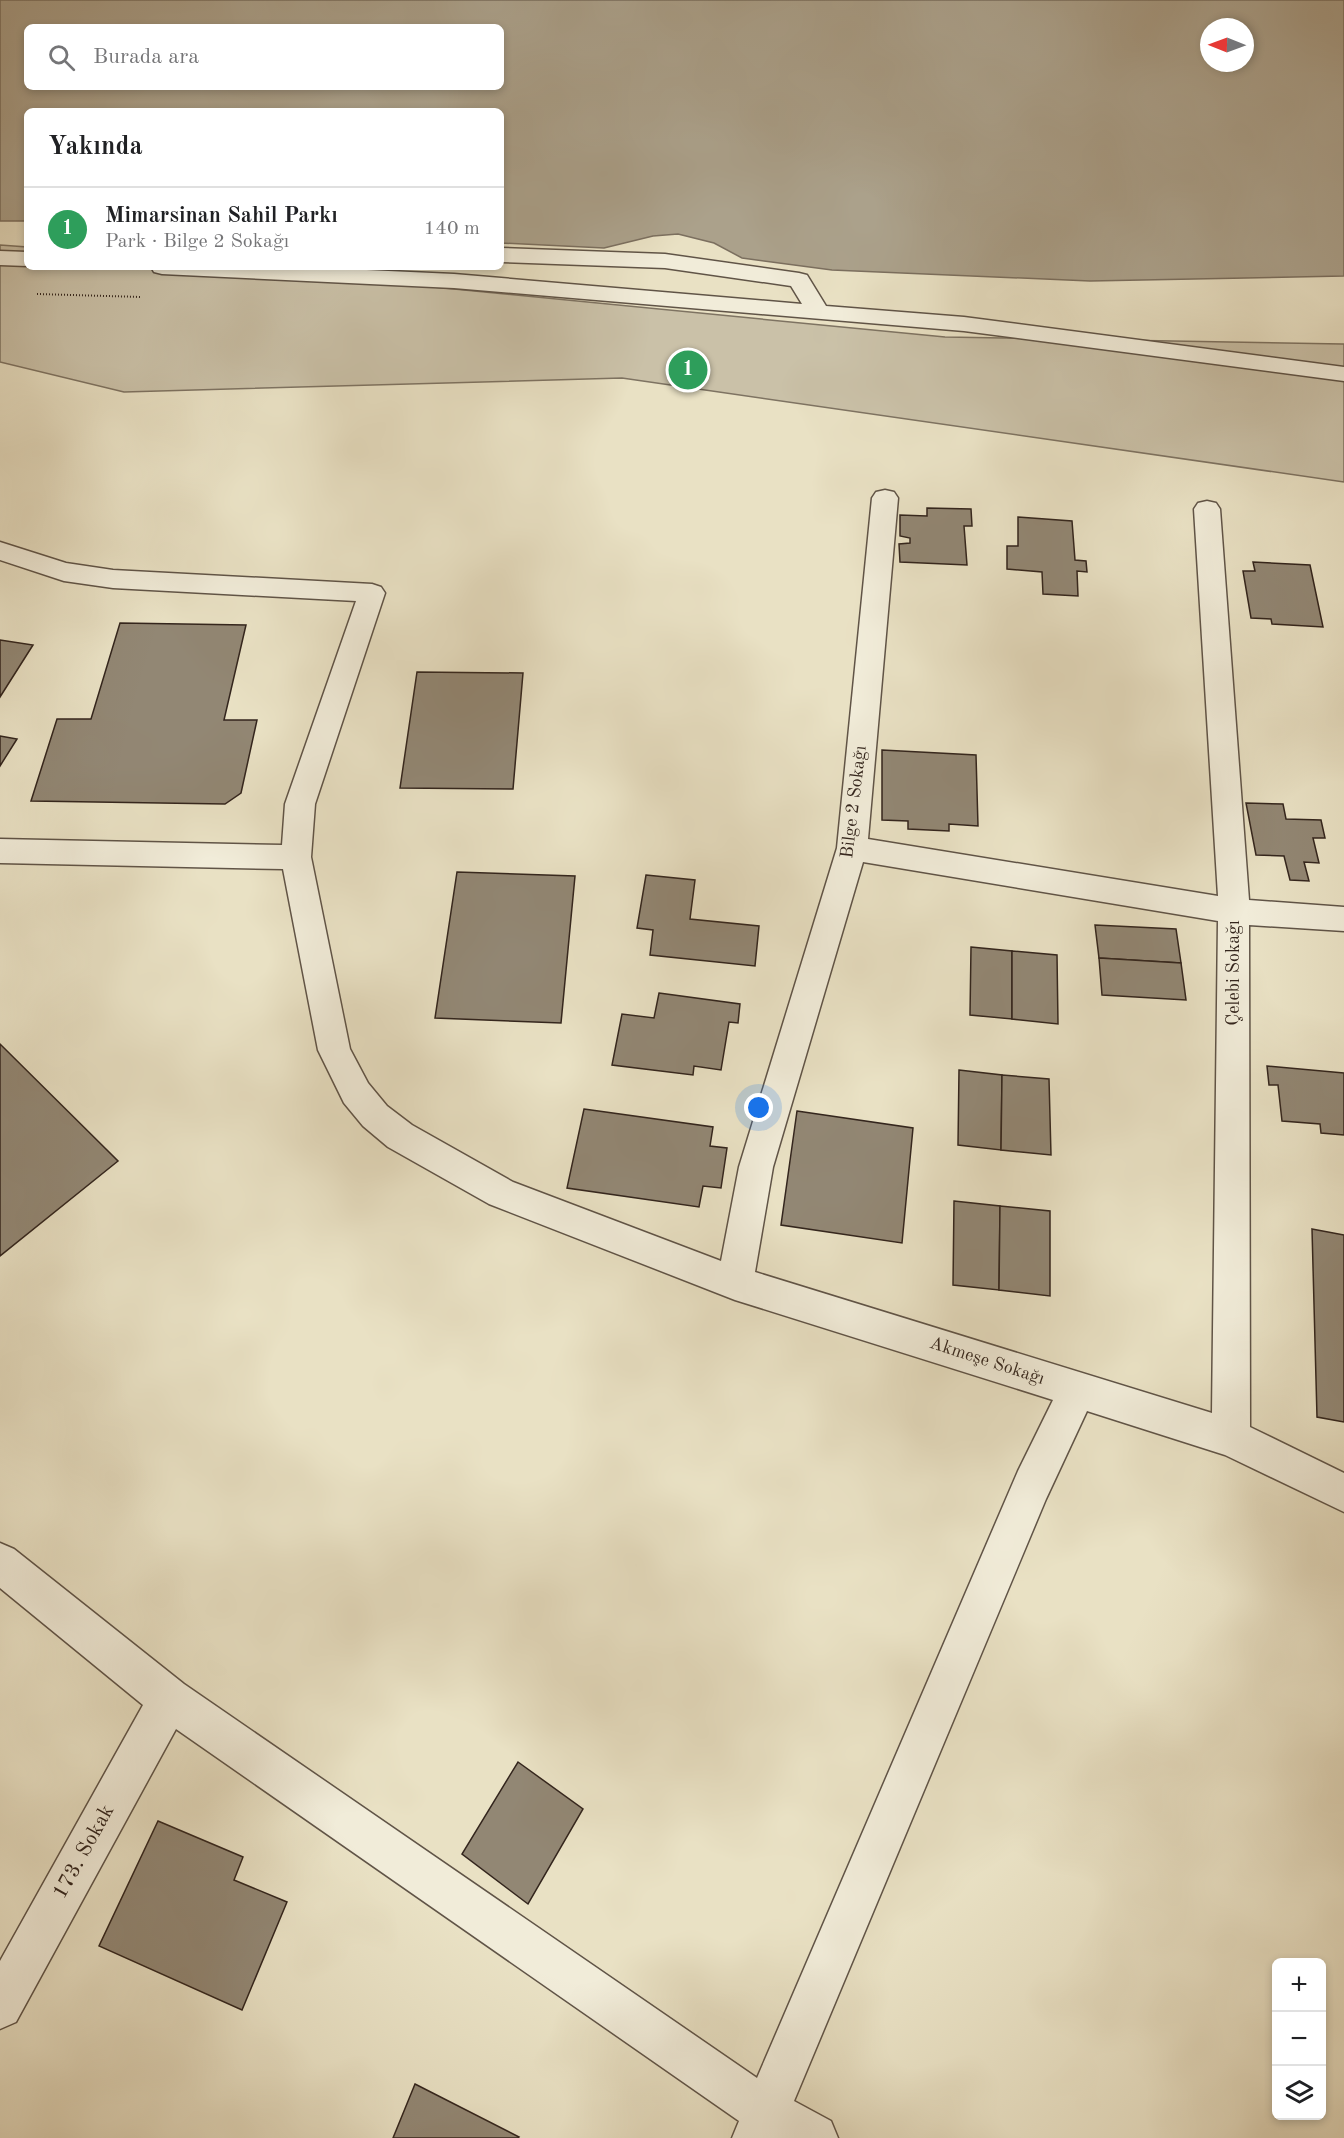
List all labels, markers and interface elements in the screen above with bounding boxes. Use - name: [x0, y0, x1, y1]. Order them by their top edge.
- north arrow: [1200, 18, 1254, 72]
- search box: [24, 24, 504, 90]
- icon: search: [45, 41, 78, 74]
- text: Burada ara: [93, 46, 199, 68]
- text: Yakında: [48, 134, 143, 160]
- text: Mimarsinan Sahil Parkı: [105, 205, 338, 227]
- text: 1: [62, 219, 73, 239]
- text: 140 m: [424, 219, 480, 239]
- text: Park · Bilge 2 Sokağı: [105, 232, 289, 252]
- pin: 1: [668, 348, 708, 392]
- street label: Bilge 2 Sokağı: [838, 744, 870, 859]
- street label: Çelebi Sokağı: [1225, 920, 1243, 1026]
- your location: [744, 1093, 773, 1122]
- street label: Akmeşe Sokağı: [927, 1334, 1047, 1388]
- street label: 173. Sokak: [50, 1801, 118, 1903]
- map controls: [1272, 1958, 1326, 2120]
- button: +: [1272, 1958, 1326, 2012]
- button: −: [1272, 2012, 1326, 2066]
- button: layers: [1272, 2066, 1326, 2120]

